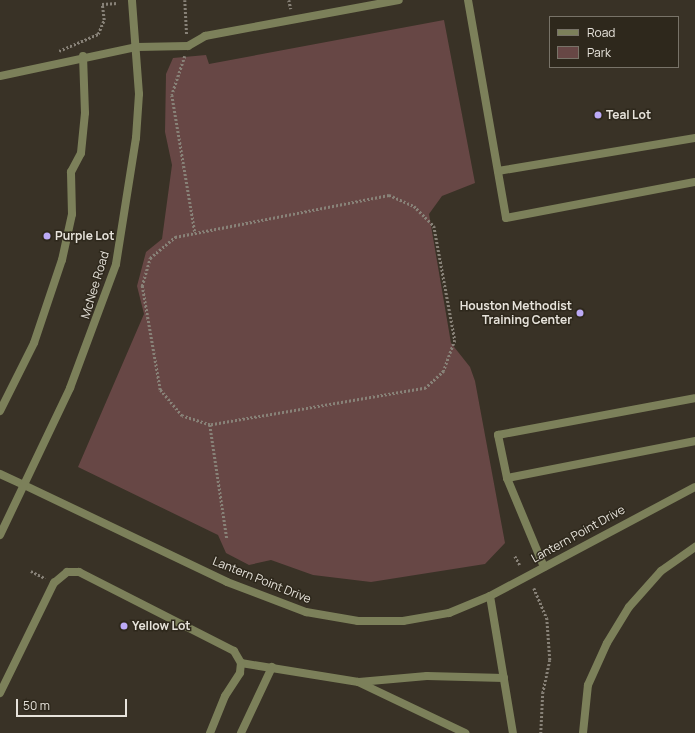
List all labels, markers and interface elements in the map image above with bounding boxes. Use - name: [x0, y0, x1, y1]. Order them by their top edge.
- legend: [549, 16, 679, 68]
- text: Road: [587, 24, 615, 41]
- text: Park: [587, 44, 611, 61]
- place label: Teal Lot: [606, 108, 651, 122]
- marker: Teal Lot: [593, 110, 603, 120]
- place label: Purple Lot: [55, 229, 114, 243]
- marker: Purple Lot: [42, 231, 52, 241]
- street label: McNee Road: [78, 250, 112, 320]
- place label: Houston Methodist Training Center: [460, 299, 572, 327]
- marker: Houston Methodist Training Center: [575, 308, 585, 318]
- street label: Lantern Point Drive: [529, 502, 627, 566]
- street label: Lantern Point Drive: [211, 554, 313, 606]
- place label: Yellow Lot: [132, 619, 191, 633]
- marker: Yellow Lot: [119, 621, 129, 631]
- scale bar: [18, 691, 129, 717]
- text: 50 m: [23, 697, 50, 714]

